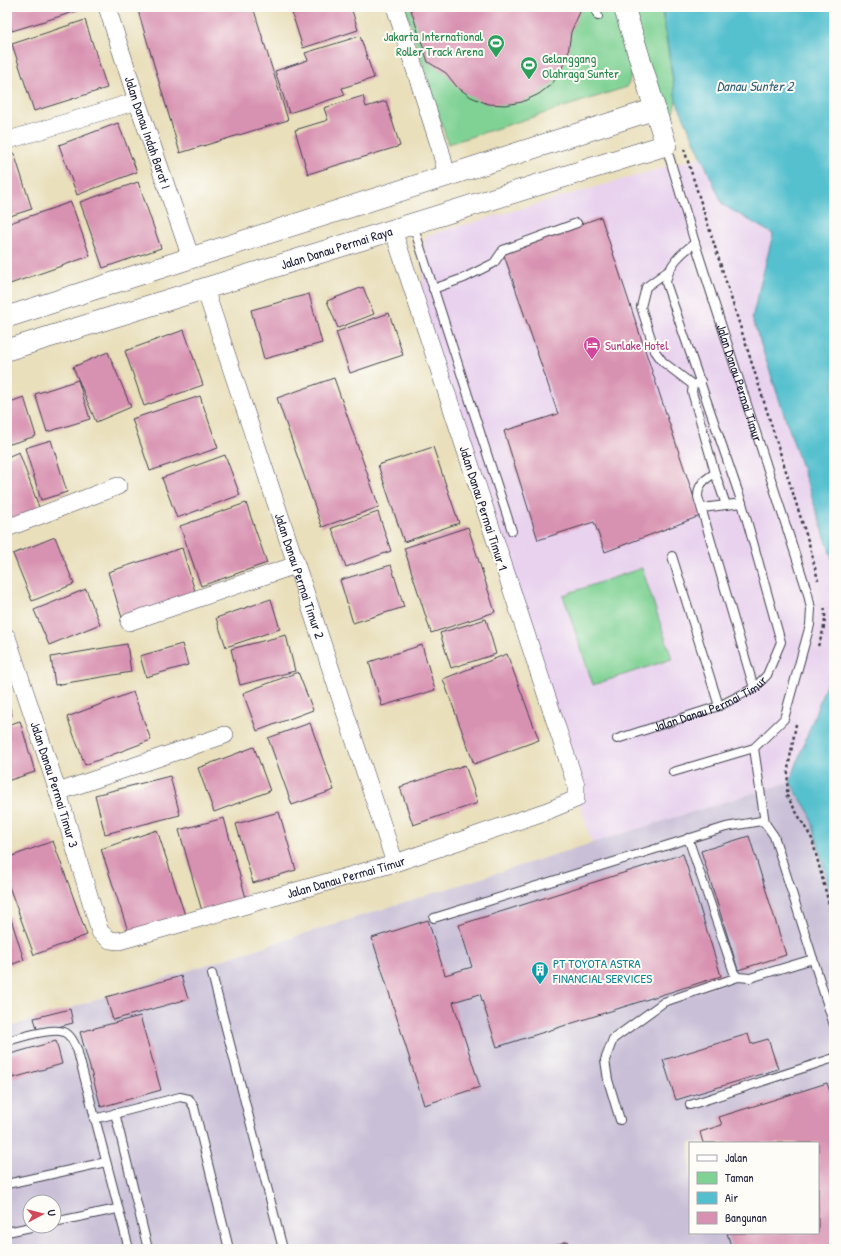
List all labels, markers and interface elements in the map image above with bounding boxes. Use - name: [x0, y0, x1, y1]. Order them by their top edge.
- place label: Jakarta International Roller Track Arena: [383, 27, 484, 60]
- sports icon: Jakarta International Roller Track Arena: [486, 33, 506, 58]
- place label: Gelanggang Olahraga Sunter: [542, 49, 619, 82]
- sports icon: Gelanggang Olahraga Sunter: [519, 55, 539, 80]
- street label: Jalan Danau Indah Barat I: [121, 74, 176, 191]
- water label: Danau Sunter 2: [717, 76, 795, 95]
- street label: Jalan Danau Permai Raya: [278, 222, 394, 273]
- street label: Jalan Danau Permai Timur: [713, 322, 767, 444]
- hotel icon: Sunlake Hotel: [582, 335, 602, 360]
- place label: Sunlake Hotel: [605, 336, 669, 354]
- street label: Jalan Danau Permai Timur 1: [455, 444, 513, 573]
- street label: Jalan Danau Permai Timur 2: [271, 510, 329, 641]
- street label: Jalan Danau Permai Timur: [651, 671, 771, 736]
- street label: Jalan Danau Permai Timur 3: [26, 719, 83, 850]
- street label: Jalan Danau Permai Timur: [285, 851, 408, 902]
- place label: PT TOYOTA ASTRA FINANCIAL SERVICES: [552, 954, 652, 987]
- building icon: PT TOYOTA ASTRA FINANCIAL SERVICES: [530, 960, 550, 985]
- legend: [689, 1142, 819, 1234]
- text: Jalan: [725, 1149, 747, 1166]
- text: Taman: [725, 1169, 754, 1186]
- text: Air: [725, 1189, 739, 1206]
- north arrow: [22, 1194, 62, 1234]
- text: U: [45, 1209, 59, 1217]
- text: Bangunan: [725, 1209, 767, 1226]

